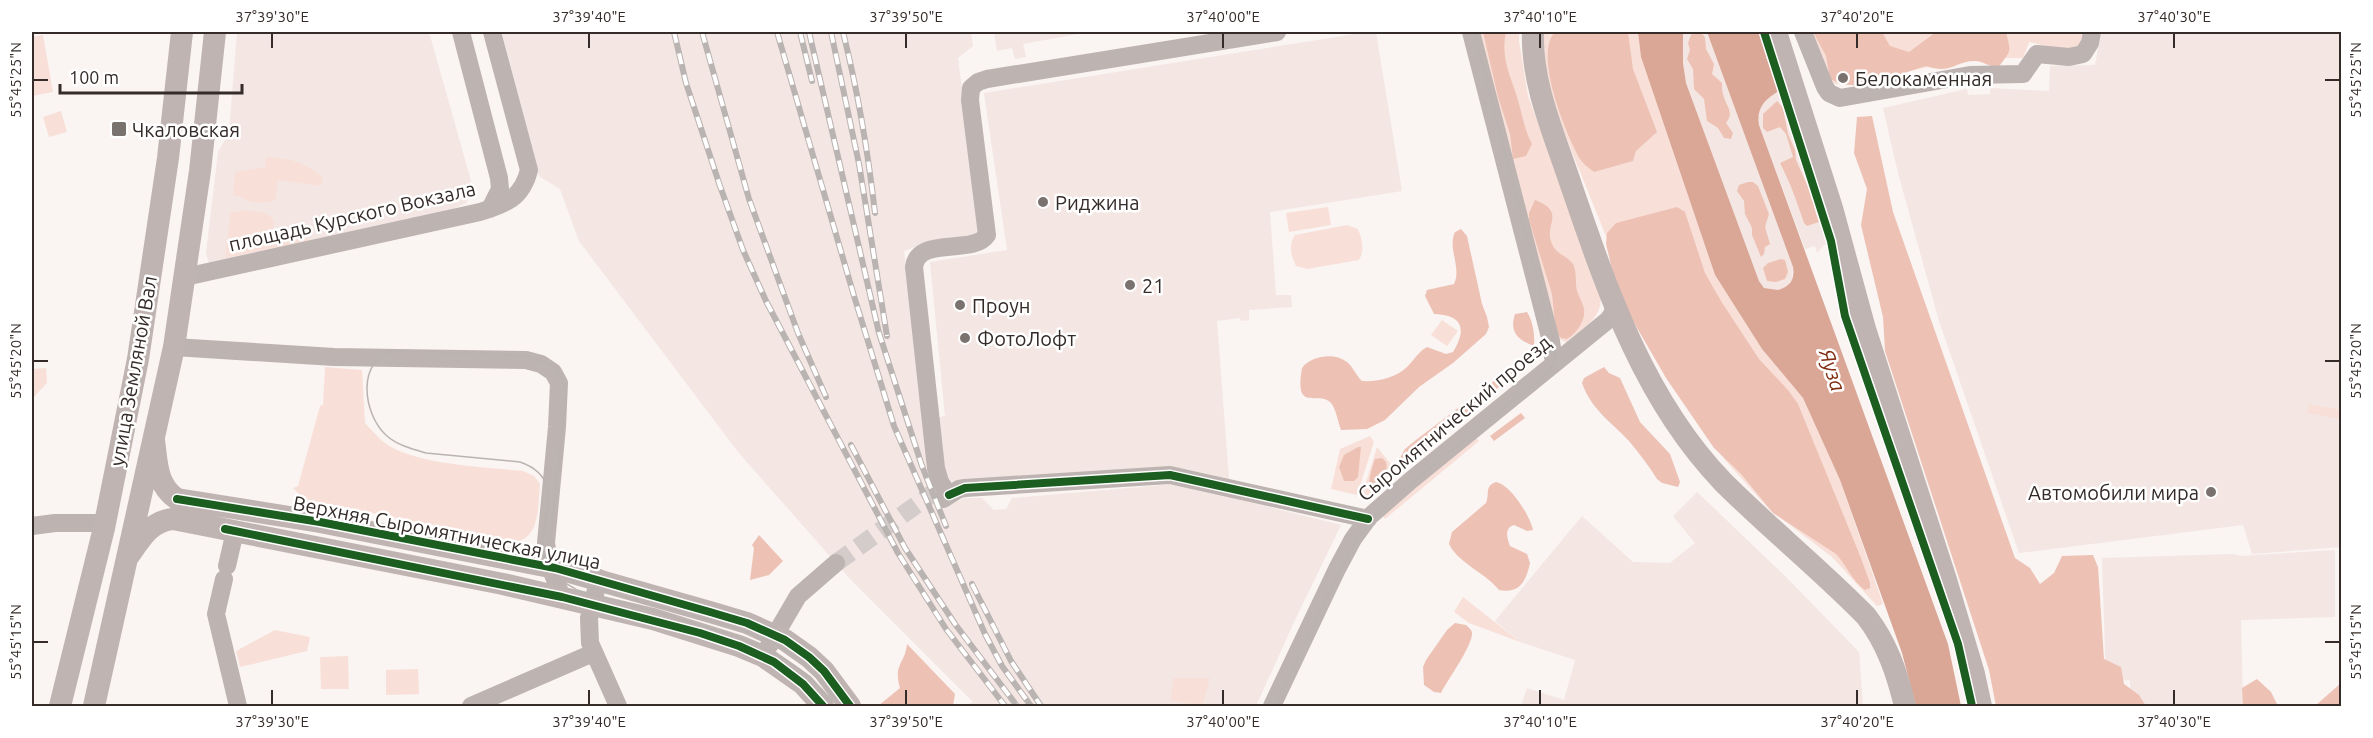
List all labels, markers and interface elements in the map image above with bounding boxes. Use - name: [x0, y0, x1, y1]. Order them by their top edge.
- text: 37°39'30"E: [235, 8, 309, 25]
- text: 37°39'40"E: [552, 8, 626, 25]
- text: 37°39'50"E: [869, 8, 943, 25]
- text: 37°40'00"E: [1186, 8, 1260, 25]
- text: 37°40'10"E: [1503, 8, 1577, 25]
- text: 37°40'20"E: [1820, 8, 1894, 25]
- text: 37°40'30"E: [2137, 8, 2211, 25]
- text: 55°45'25"N: [7, 42, 24, 118]
- text: 55°45'25"N: [2347, 42, 2364, 118]
- scale bar: [60, 57, 242, 95]
- text: 100 m: [69, 67, 119, 87]
- place label: Белокаменная: [1855, 67, 1992, 90]
- marker: Белокаменная: [1836, 71, 1850, 85]
- place label: Чкаловская: [132, 118, 240, 141]
- marker: Чкаловская: [110, 120, 128, 138]
- street label: площадь Курского Вокзала: [226, 176, 478, 256]
- place label: Риджина: [1055, 191, 1140, 214]
- marker: Риджина: [1036, 195, 1050, 209]
- street label: улица Земляной Вал: [105, 274, 161, 468]
- place label: 21: [1142, 274, 1165, 297]
- marker: 21: [1123, 278, 1137, 292]
- place label: Проун: [972, 294, 1031, 317]
- marker: Проун: [953, 298, 967, 312]
- text: 55°45'20"N: [7, 323, 24, 399]
- text: 55°45'20"N: [2347, 323, 2364, 399]
- place label: ФотоЛофт: [977, 327, 1076, 350]
- street label: Сыромятнический проезд: [1353, 330, 1555, 506]
- marker: ФотоЛофт: [958, 331, 972, 345]
- water label: Яуза: [1815, 345, 1851, 394]
- place label: Автомобили мира: [2028, 481, 2199, 504]
- marker: Автомобили мира: [2204, 485, 2218, 499]
- street label: Верхняя Сыромятническая улица: [291, 491, 603, 573]
- text: 55°45'15"N: [7, 604, 24, 680]
- text: 55°45'15"N: [2347, 604, 2364, 680]
- text: 37°39'30"E: [235, 713, 309, 730]
- text: 37°39'40"E: [552, 713, 626, 730]
- text: 37°39'50"E: [869, 713, 943, 730]
- text: 37°40'00"E: [1186, 713, 1260, 730]
- text: 37°40'10"E: [1503, 713, 1577, 730]
- text: 37°40'20"E: [1820, 713, 1894, 730]
- text: 37°40'30"E: [2137, 713, 2211, 730]

